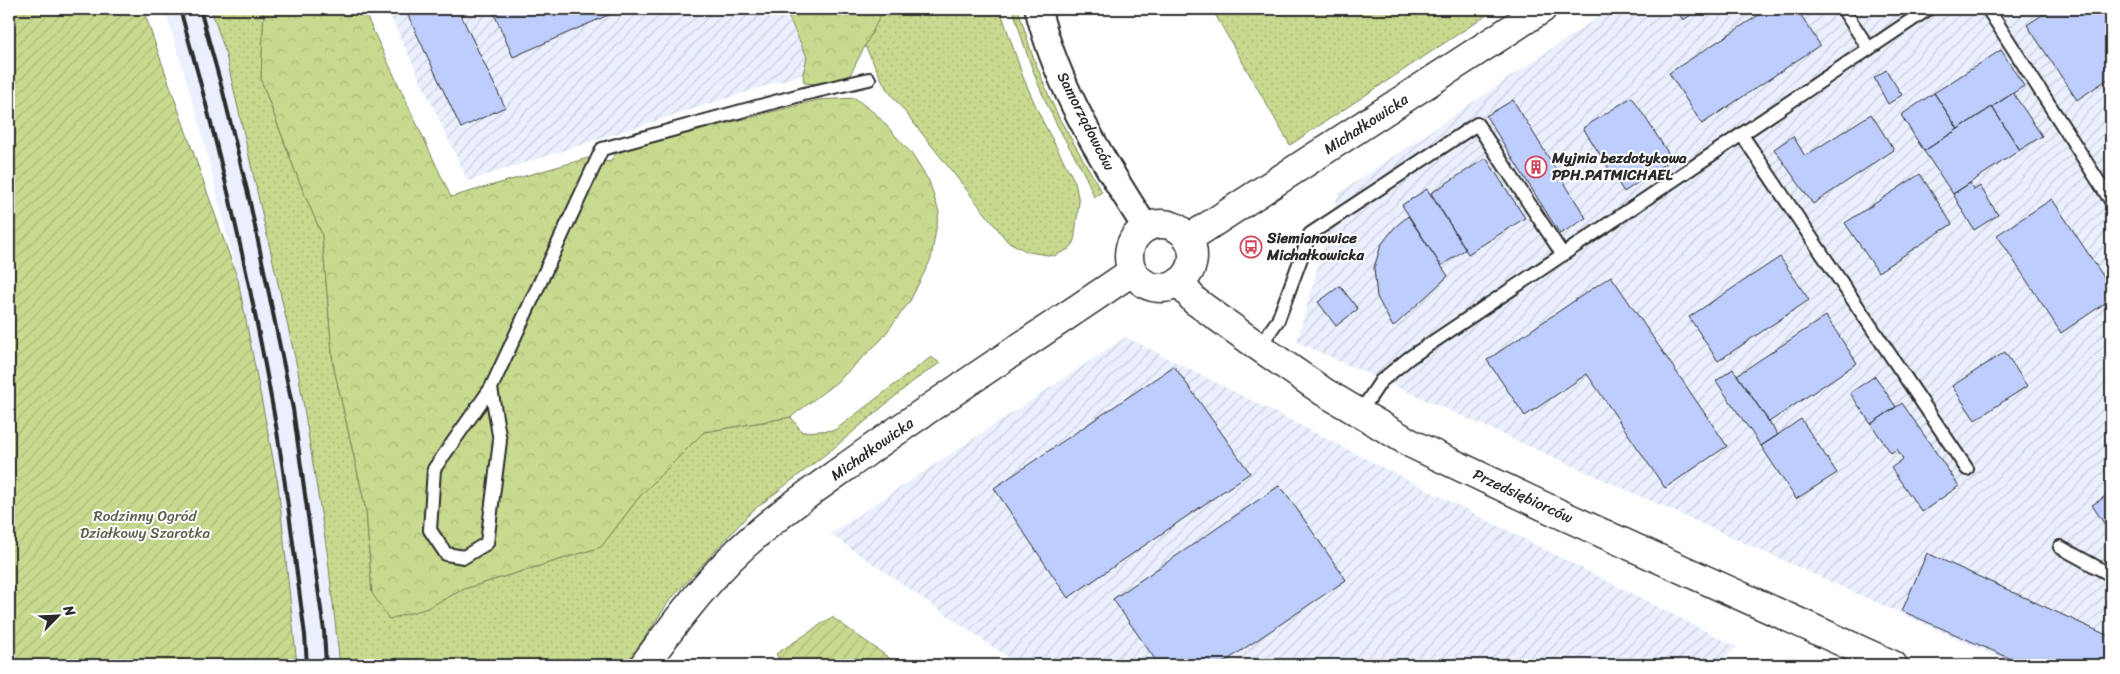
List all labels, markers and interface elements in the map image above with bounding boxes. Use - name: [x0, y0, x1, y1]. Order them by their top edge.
- street label: Samorządowców: [1050, 67, 1122, 176]
- street label: Michałkowicka: [1318, 86, 1414, 161]
- place label: Myjnia bezdotykowa PPH.PATMICHAEL: [1551, 145, 1687, 188]
- building icon: Myjnia bezdotykowa PPH.PATMICHAEL: [1524, 155, 1548, 179]
- place label: Siemianowice Michałkowicka: [1266, 225, 1365, 268]
- bus stop icon: Siemianowice Michałkowicka: [1239, 235, 1263, 259]
- street label: Michałkowicka: [825, 410, 920, 487]
- street label: Przedsiębiorców: [1469, 461, 1578, 531]
- park label: Rodzinny Ogród Działkowy Szarotka: [80, 503, 210, 546]
- north arrow: [32, 592, 82, 642]
- text: N: [56, 600, 83, 621]

